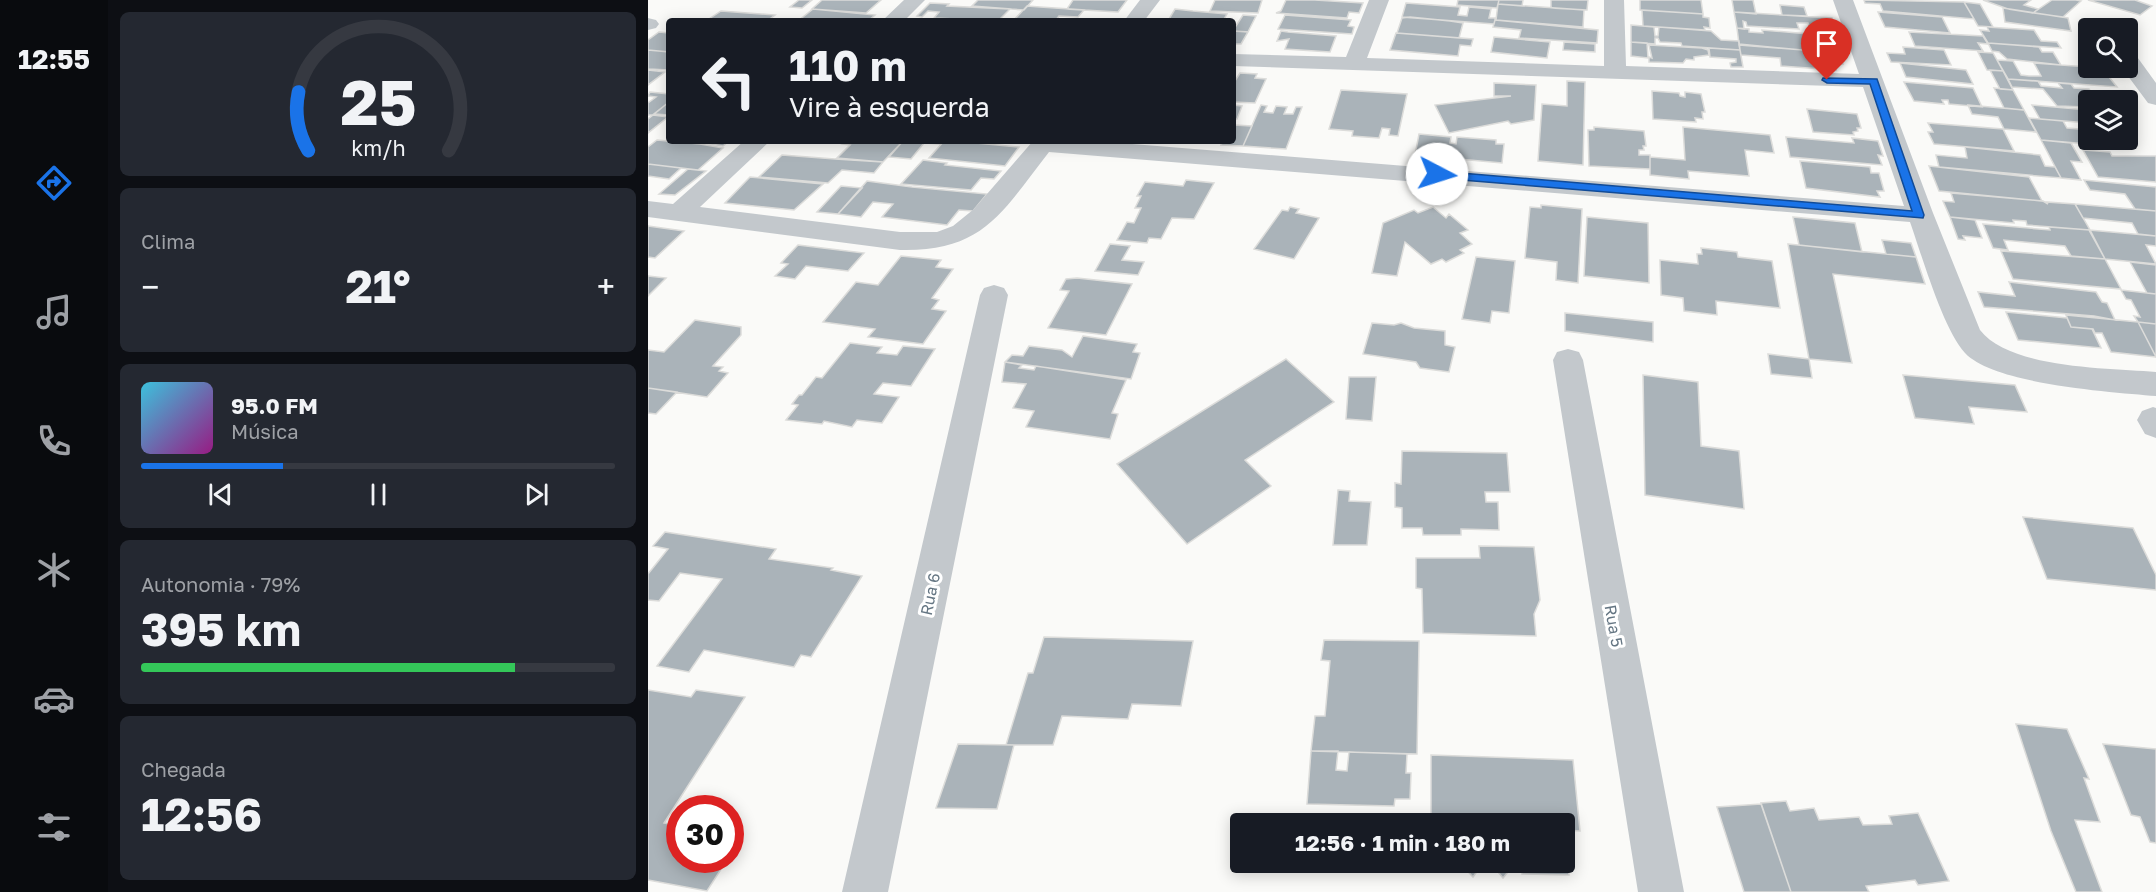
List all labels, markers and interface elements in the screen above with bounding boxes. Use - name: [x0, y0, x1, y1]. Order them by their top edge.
- pin: [1801, 18, 1852, 80]
- map controls: [2078, 18, 2138, 150]
- button: search: [2078, 18, 2138, 78]
- icon: arrive: [1810, 27, 1843, 60]
- text: 110 m: [789, 40, 907, 90]
- icon: left: [690, 42, 768, 120]
- text: 12:55: [18, 43, 90, 75]
- text: 25: [340, 64, 416, 139]
- button: layers: [2078, 90, 2138, 150]
- text: Vire à esquerda: [789, 91, 990, 123]
- text: km/h: [351, 135, 405, 161]
- position arrow: [1405, 142, 1469, 206]
- icon: directions: [33, 162, 75, 204]
- text: Clima: [141, 229, 195, 253]
- text: 21°: [345, 259, 411, 313]
- text: −: [141, 267, 159, 306]
- text: +: [597, 267, 615, 306]
- icon: music: [33, 291, 75, 333]
- text: 95.0 FM: [231, 392, 318, 419]
- text: Música: [231, 419, 298, 443]
- icon: phone: [33, 420, 75, 462]
- icon: previous: [204, 478, 237, 511]
- icon: pause: [362, 478, 395, 511]
- icon: next: [520, 478, 553, 511]
- icon: climate: [33, 549, 75, 591]
- street label: Rua 6: [916, 571, 944, 617]
- text: Autonomia · 79%: [141, 572, 300, 596]
- text: 395 km: [141, 602, 301, 656]
- street label: Rua 5: [1600, 603, 1628, 649]
- icon: car: [33, 678, 75, 720]
- text: Chegada: [141, 757, 226, 781]
- text: 12:56: [141, 787, 262, 841]
- speed limit sign: 30: [666, 795, 744, 873]
- icon: filters: [33, 806, 75, 848]
- text: 12:56 · 1 min · 180 m: [1295, 829, 1510, 856]

